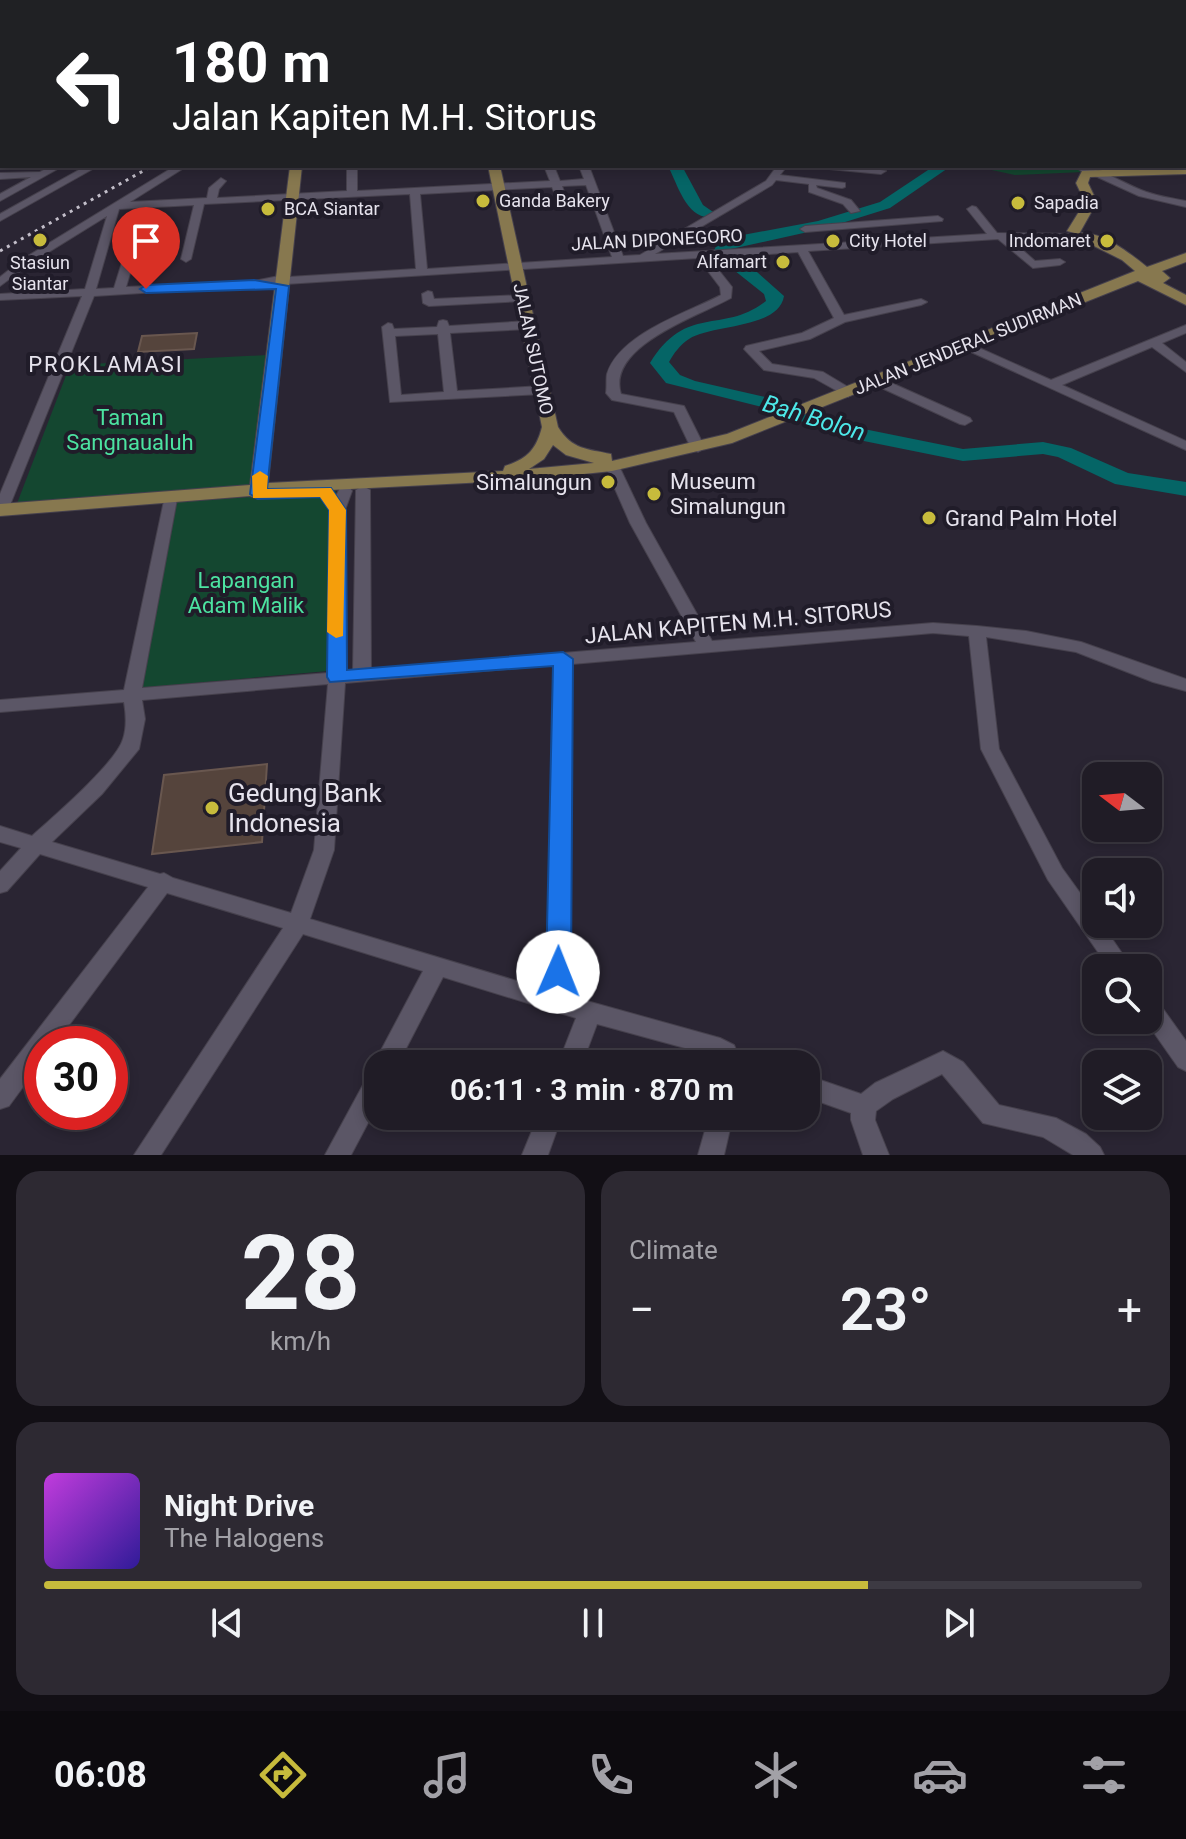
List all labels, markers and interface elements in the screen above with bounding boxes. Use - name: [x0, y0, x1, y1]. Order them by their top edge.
- text: 180 m: [172, 30, 331, 96]
- icon: left: [40, 32, 144, 136]
- text: Jalan Kapiten M.H. Sitorus: [172, 97, 597, 139]
- place label: Ganda Bakery: [499, 190, 610, 211]
- marker: Ganda Bakery: [474, 192, 492, 210]
- place label: Sapadia: [1034, 192, 1099, 213]
- marker: Sapadia: [1009, 194, 1027, 212]
- place label: BCA Siantar: [284, 198, 380, 219]
- marker: BCA Siantar: [259, 200, 277, 218]
- pin: [112, 207, 180, 289]
- icon: arrive: [124, 219, 168, 263]
- street label: JALAN DIPONEGORO: [571, 225, 743, 254]
- place label: City Hotel: [849, 230, 927, 251]
- place label: Indomaret: [1009, 230, 1091, 251]
- marker: Stasiun Siantar: [31, 231, 49, 249]
- marker: City Hotel: [824, 232, 842, 250]
- marker: Indomaret: [1098, 232, 1116, 250]
- place label: Alfamart: [697, 251, 767, 272]
- place label: Stasiun Siantar: [10, 252, 70, 294]
- marker: Alfamart: [774, 253, 792, 271]
- street label: JALAN SUTOMO: [509, 281, 558, 416]
- street label: JALAN JENDERAL SUDIRMAN: [851, 288, 1084, 399]
- district label: PROKLAMASI: [28, 352, 184, 377]
- water label: Bah Bolon: [759, 389, 869, 447]
- park label: Taman Sangnaualuh: [66, 405, 194, 455]
- place label: Museum Simalungun: [670, 469, 786, 519]
- place label: Simalungun: [476, 470, 592, 495]
- marker: Simalungun: [599, 473, 617, 491]
- marker: Museum Simalungun: [645, 485, 663, 503]
- place label: Grand Palm Hotel: [945, 506, 1117, 531]
- marker: Grand Palm Hotel: [920, 509, 938, 527]
- park label: Lapangan Adam Malik: [188, 568, 305, 618]
- street label: JALAN KAPITEN M.H. SITORUS: [584, 597, 892, 648]
- north arrow: [1082, 762, 1162, 842]
- map controls: [1082, 762, 1162, 1130]
- place label: Gedung Bank Indonesia: [228, 778, 383, 838]
- marker: Gedung Bank Indonesia: [203, 799, 221, 817]
- button: sound: [1082, 858, 1162, 938]
- position arrow: [516, 930, 600, 1014]
- button: search: [1082, 954, 1162, 1034]
- speed limit sign: 30: [24, 1026, 128, 1130]
- button: layers: [1082, 1050, 1162, 1130]
- text: 06:11 · 3 min · 870 m: [450, 1072, 734, 1107]
- text: 28: [241, 1213, 360, 1334]
- text: Climate: [629, 1235, 718, 1265]
- text: 23°: [840, 1274, 931, 1345]
- text: −: [629, 1284, 654, 1336]
- text: +: [1117, 1284, 1142, 1336]
- text: km/h: [270, 1326, 331, 1356]
- text: Night Drive: [164, 1488, 314, 1523]
- text: The Halogens: [164, 1523, 324, 1553]
- icon: previous: [205, 1601, 249, 1645]
- icon: pause: [571, 1601, 615, 1645]
- icon: next: [937, 1601, 981, 1645]
- icon: directions: [255, 1747, 311, 1803]
- icon: music: [419, 1747, 475, 1803]
- icon: phone: [583, 1747, 639, 1803]
- icon: climate: [748, 1747, 804, 1803]
- icon: car: [912, 1747, 968, 1803]
- icon: filters: [1076, 1747, 1132, 1803]
- text: 06:08: [54, 1754, 147, 1796]

